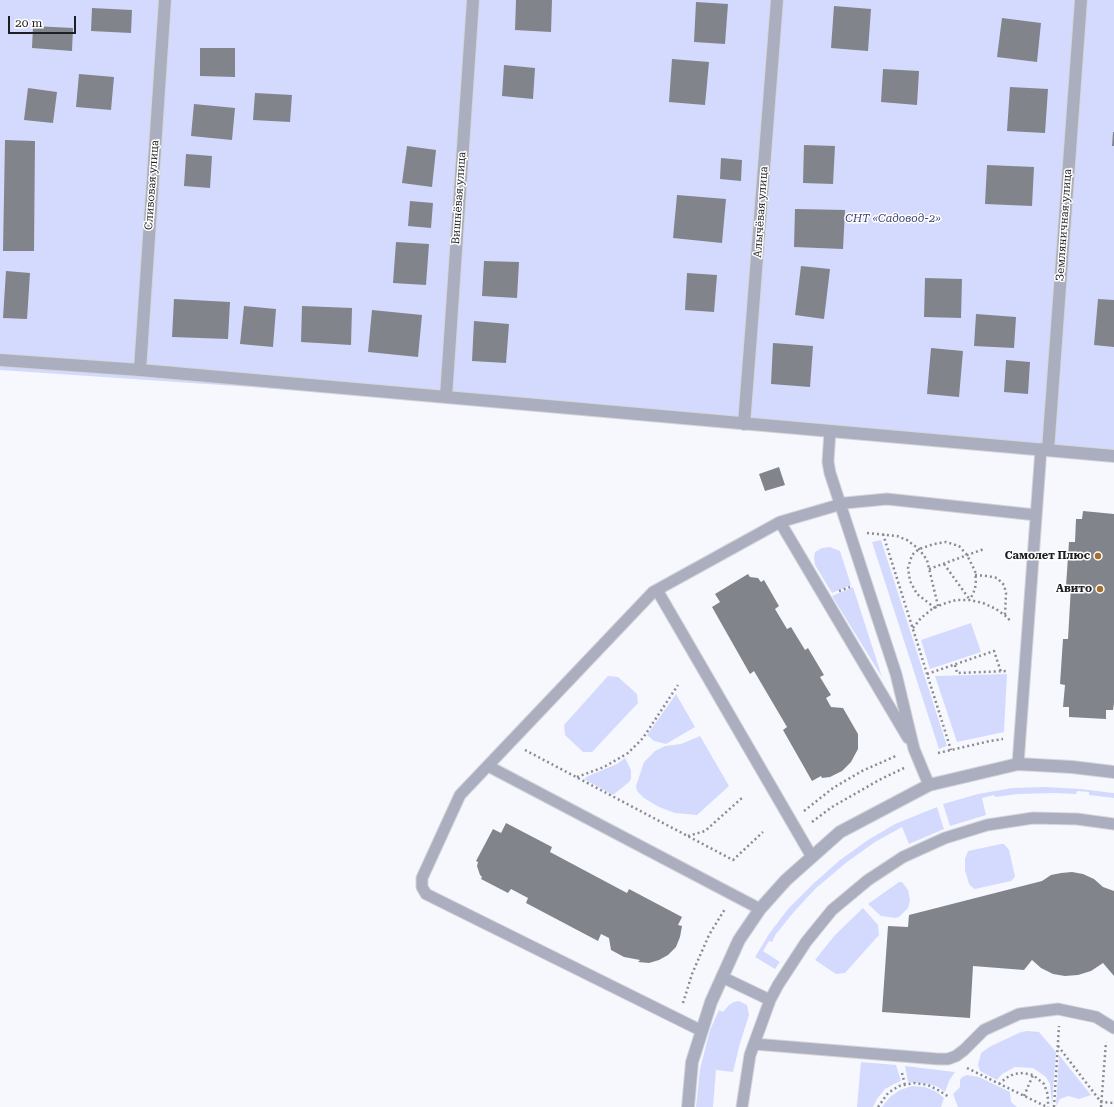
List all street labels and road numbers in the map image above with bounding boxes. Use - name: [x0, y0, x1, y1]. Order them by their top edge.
- street label: Сливовая улица: [142, 140, 162, 230]
- street label: Вишнёвая улица: [449, 151, 469, 245]
- street label: Алычёвая улица: [751, 166, 771, 258]
- street label: Земляничная улица: [1053, 168, 1075, 282]

